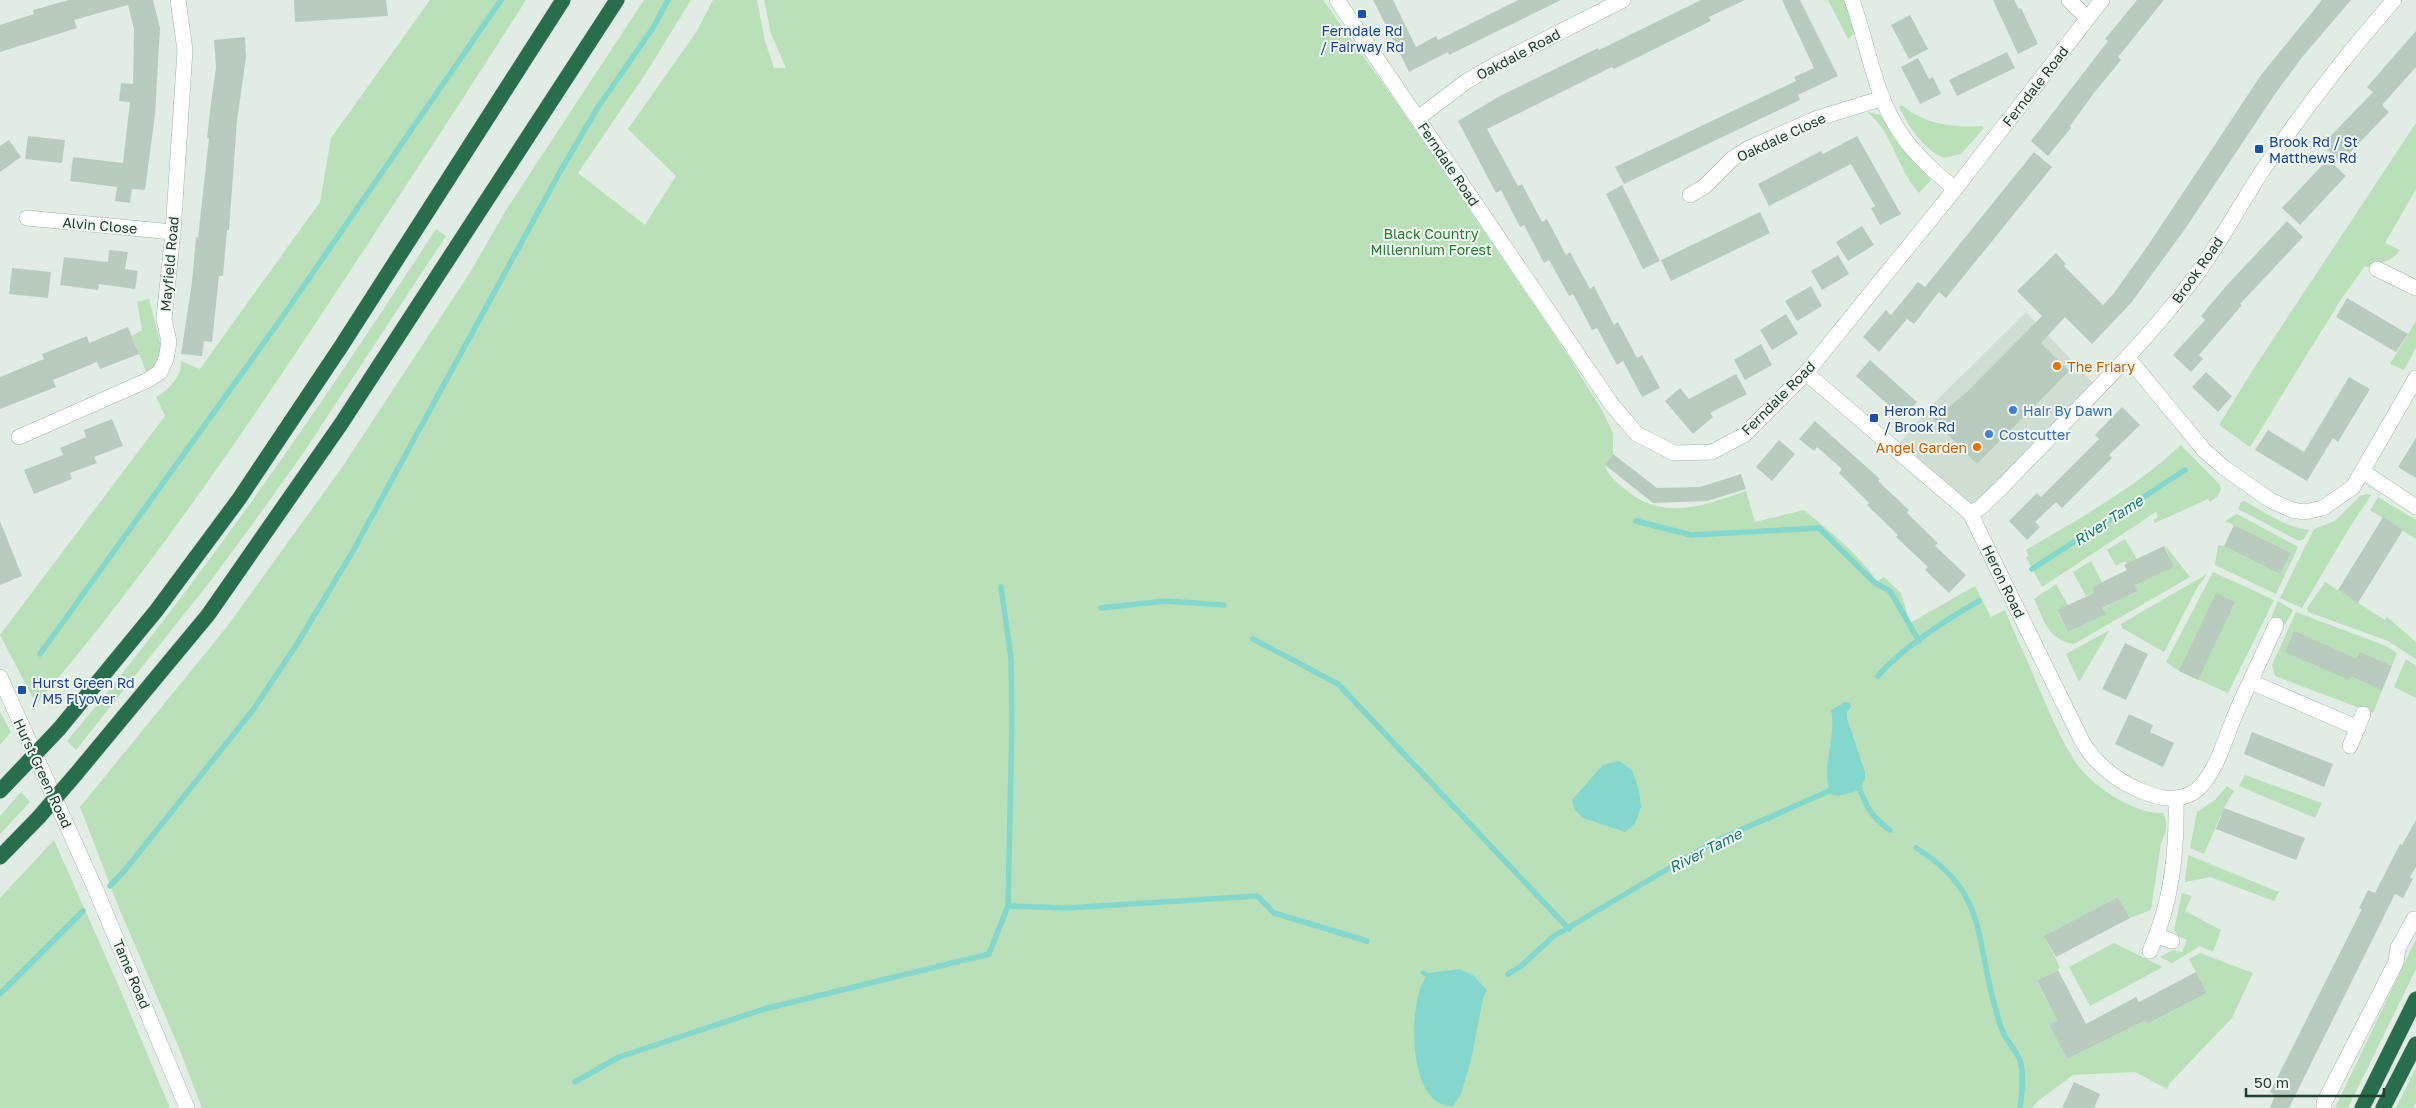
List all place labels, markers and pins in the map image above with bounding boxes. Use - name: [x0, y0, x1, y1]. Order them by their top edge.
- marker: Ferndale Rd / Fairway Rd: [1356, 8, 1368, 20]
- place label: Ferndale Rd / Fairway Rd: [1320, 22, 1404, 55]
- place label: Brook Rd / St Matthews Rd: [2269, 133, 2358, 166]
- marker: Brook Rd / St Matthews Rd: [2253, 143, 2265, 155]
- place label: The Friary: [2067, 358, 2135, 375]
- marker: The Friary: [2051, 360, 2063, 372]
- place label: Heron Rd / Brook Rd: [1884, 402, 1955, 435]
- place label: Hair By Dawn: [2023, 402, 2112, 419]
- marker: Hair By Dawn: [2007, 404, 2019, 416]
- marker: Heron Rd / Brook Rd: [1868, 412, 1880, 424]
- place label: Costcutter: [1999, 426, 2071, 443]
- marker: Costcutter: [1983, 428, 1995, 440]
- place label: Angel Garden: [1876, 439, 1967, 456]
- marker: Angel Garden: [1971, 441, 1983, 453]
- place label: Hurst Green Rd / M5 Flyover: [32, 674, 135, 707]
- marker: Hurst Green Rd / M5 Flyover: [16, 684, 28, 696]

